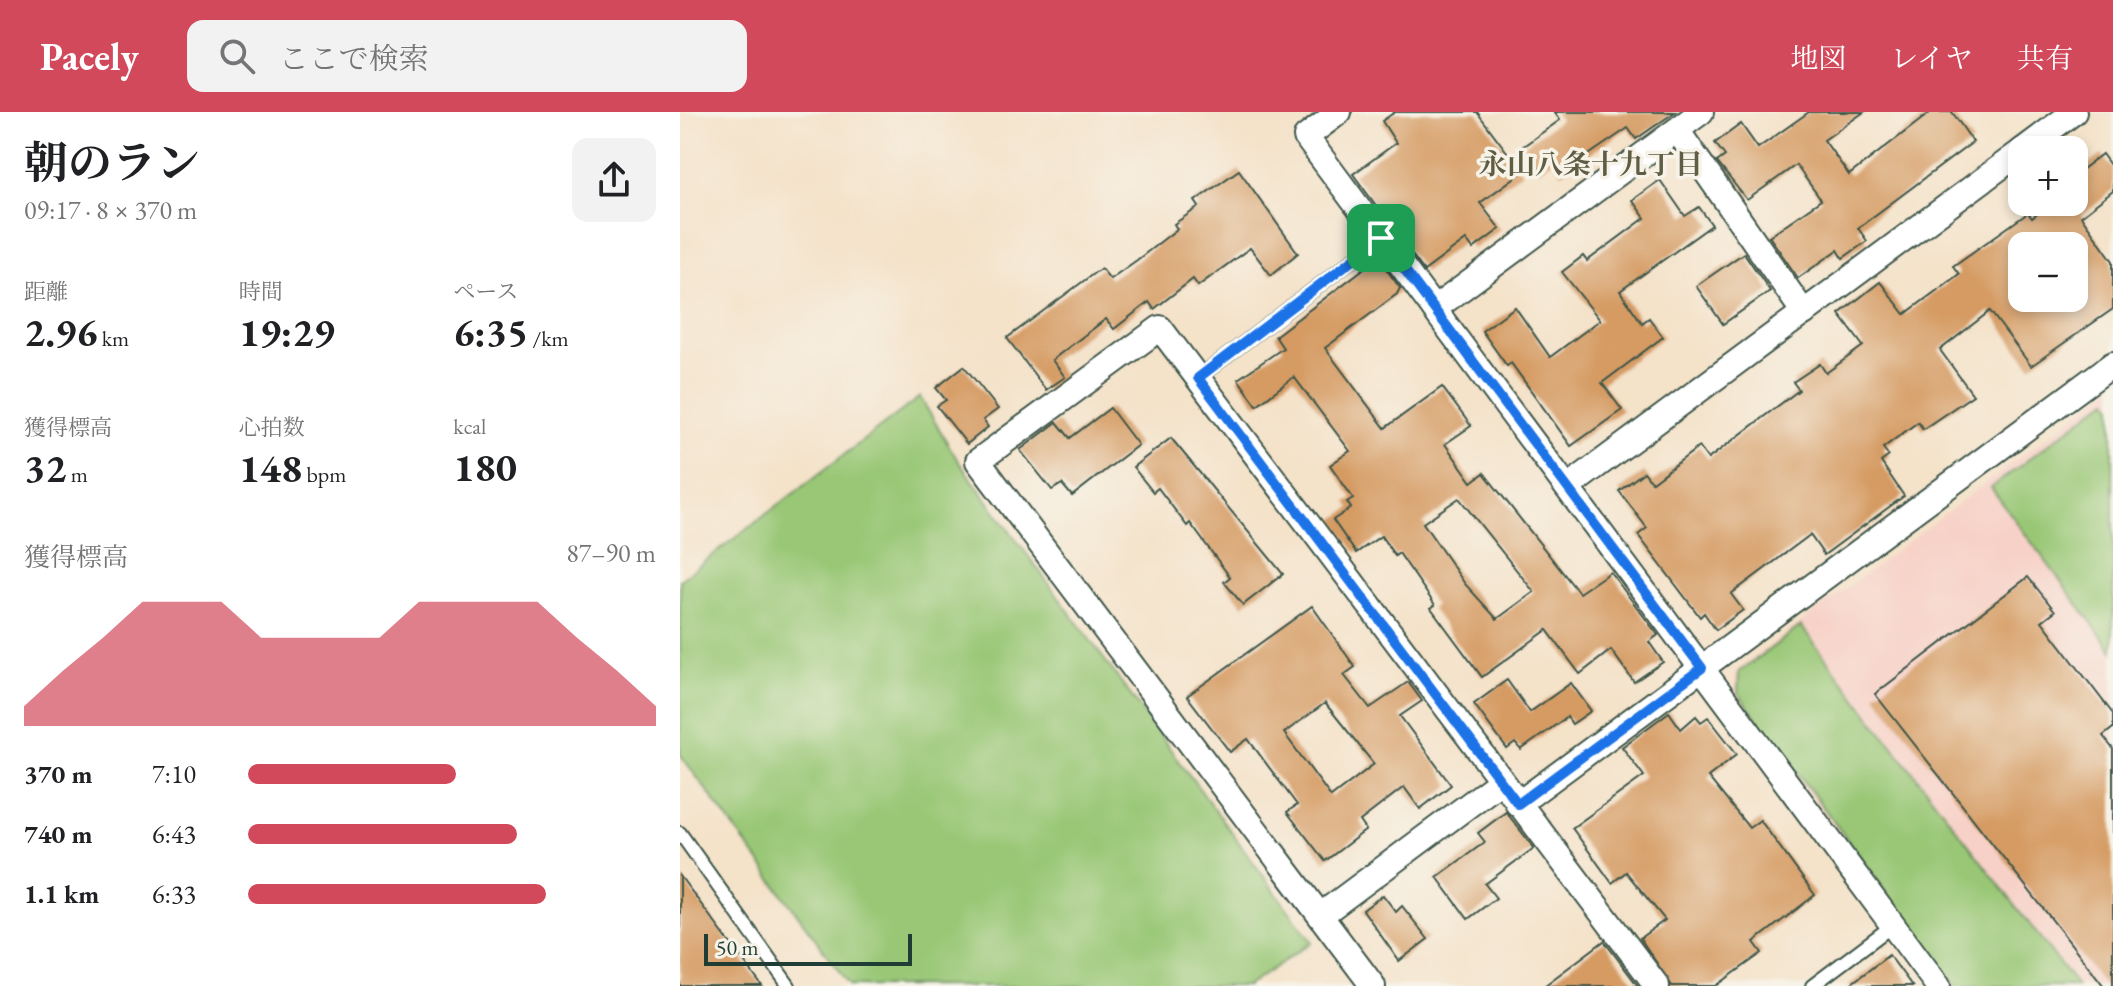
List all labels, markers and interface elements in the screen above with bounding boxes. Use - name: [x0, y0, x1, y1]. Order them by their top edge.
- search box: [187, 20, 747, 92]
- text: Pacely: [40, 32, 139, 81]
- icon: search: [215, 34, 259, 78]
- text: ここで検索: [279, 39, 429, 78]
- text: 地図: [1790, 40, 1846, 76]
- text: レイヤ: [1890, 40, 1973, 76]
- text: 共有: [2017, 40, 2073, 76]
- text: 朝のラン: [24, 134, 200, 191]
- map controls: [2008, 136, 2088, 312]
- button: +: [2008, 136, 2088, 216]
- button: share: [572, 138, 656, 222]
- district label: 永山八条十九丁目: [1479, 146, 1703, 182]
- text: 09:17 · 8 × 370 m: [24, 193, 197, 227]
- pin: [1347, 204, 1415, 272]
- icon: arrive: [1359, 216, 1403, 260]
- button: −: [2008, 232, 2088, 312]
- text: 距離: [24, 277, 68, 306]
- text: 時間: [239, 277, 283, 306]
- text: ペース: [453, 277, 518, 306]
- text: 2.96: [24, 306, 97, 358]
- text: 19:29: [239, 306, 335, 358]
- text: 6:35: [453, 306, 528, 358]
- text: km: [97, 324, 129, 353]
- text: /km: [528, 324, 569, 353]
- text: kcal: [453, 412, 486, 441]
- text: 獲得標高: [24, 413, 112, 442]
- text: 心拍数: [239, 413, 305, 442]
- text: 180: [453, 441, 517, 493]
- text: 32: [24, 442, 66, 494]
- text: 148: [239, 442, 302, 494]
- text: m: [66, 460, 88, 489]
- text: bpm: [302, 460, 346, 489]
- text: 87–90 m: [566, 536, 656, 570]
- text: 獲得標高: [24, 540, 128, 574]
- text: 370 m: [24, 757, 92, 791]
- text: 7:10: [152, 757, 196, 791]
- text: 740 m: [24, 817, 92, 851]
- text: 6:43: [152, 817, 196, 851]
- text: 1.1 km: [24, 877, 99, 911]
- text: 6:33: [152, 877, 196, 911]
- scale bar: [704, 930, 912, 966]
- text: 50 m: [716, 933, 759, 962]

